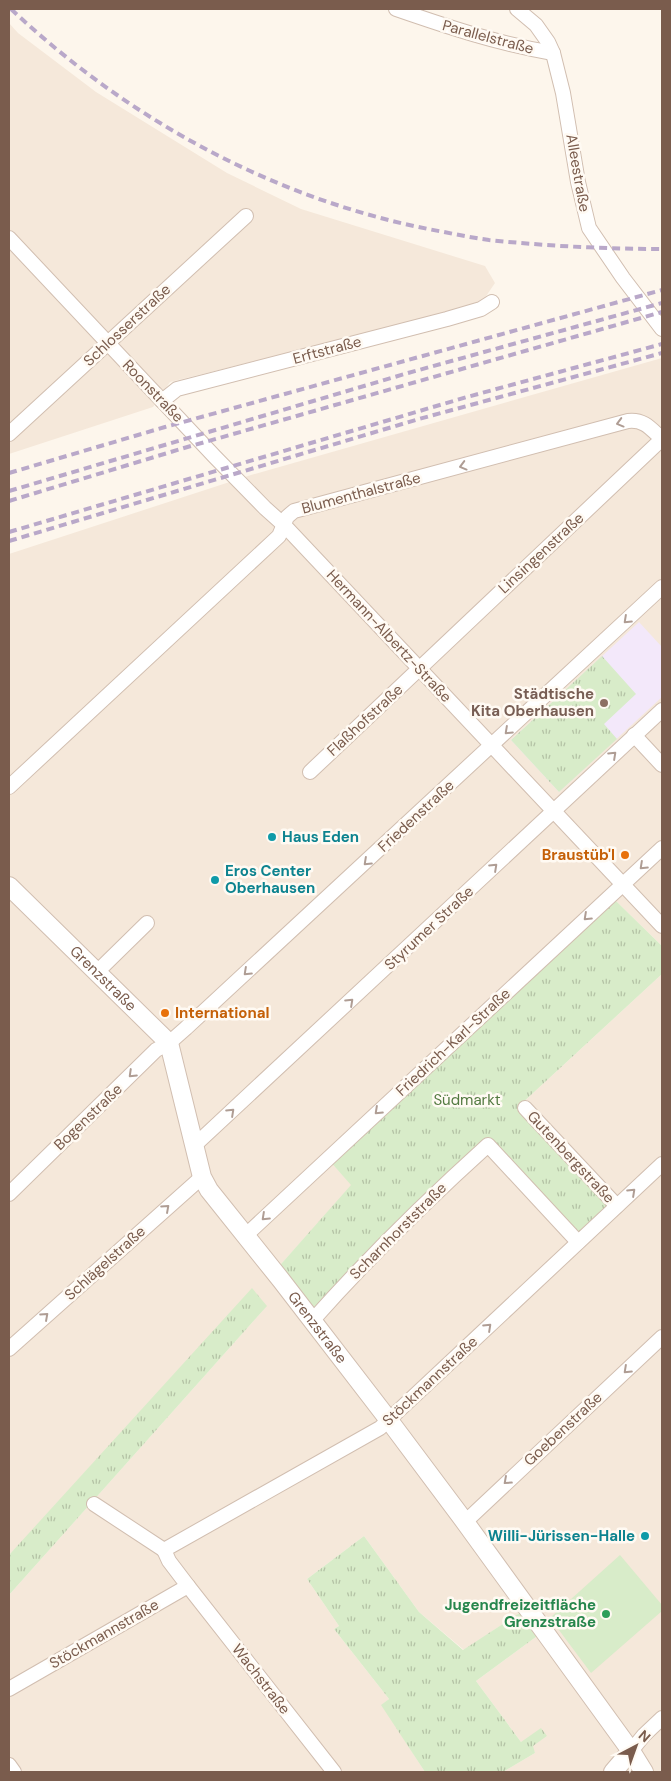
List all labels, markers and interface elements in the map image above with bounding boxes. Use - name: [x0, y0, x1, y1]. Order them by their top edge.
- street label: Parallelstraße: [440, 15, 536, 59]
- street label: Alleestraße: [561, 133, 595, 213]
- street label: Schlosserstraße: [79, 279, 175, 371]
- street label: Erftstraße: [291, 331, 363, 369]
- street label: Roonstraße: [118, 355, 188, 427]
- one-way arrow: [616, 417, 625, 428]
- one-way arrow: [460, 460, 468, 470]
- street label: Blumenthalstraße: [299, 467, 423, 519]
- street label: Linsingenstraße: [494, 508, 588, 598]
- street label: Hermann-Albertz-Straße: [322, 565, 456, 707]
- one-way arrow: [623, 614, 632, 623]
- street label: Flaßhofstraße: [323, 680, 407, 760]
- place label: Städtische Kita Oberhausen: [471, 684, 594, 721]
- marker: Städtische Kita Oberhausen: [598, 697, 610, 709]
- one-way arrow: [504, 725, 513, 734]
- one-way arrow: [607, 752, 616, 761]
- street label: Friedenstraße: [374, 776, 458, 856]
- place label: Haus Eden: [282, 827, 359, 847]
- marker: Haus Eden: [266, 831, 278, 843]
- place label: Braustüb'l: [542, 845, 615, 865]
- marker: Braustüb'l: [619, 849, 631, 861]
- one-way arrow: [363, 856, 372, 865]
- one-way arrow: [639, 860, 648, 869]
- place label: Eros Center Oberhausen: [225, 861, 315, 898]
- one-way arrow: [489, 864, 498, 873]
- marker: Eros Center Oberhausen: [209, 874, 221, 886]
- street label: Styrumer Straße: [380, 881, 478, 975]
- one-way arrow: [583, 911, 592, 920]
- street label: Grenzstraße: [66, 941, 141, 1016]
- one-way arrow: [244, 966, 253, 975]
- street label: Friedrich-Karl-Straße: [391, 984, 515, 1100]
- one-way arrow: [344, 999, 353, 1008]
- place label: International: [175, 1003, 270, 1023]
- marker: International: [159, 1007, 171, 1019]
- one-way arrow: [129, 1068, 138, 1077]
- street label: Bogenstraße: [49, 1079, 127, 1155]
- park label: Südmarkt: [433, 1090, 501, 1110]
- one-way arrow: [375, 1105, 384, 1114]
- street label: Gutenbergstraße: [523, 1107, 619, 1207]
- one-way arrow: [225, 1109, 234, 1118]
- street label: Scharnhorststraße: [345, 1178, 451, 1284]
- one-way arrow: [627, 1189, 636, 1198]
- one-way arrow: [161, 1205, 170, 1214]
- one-way arrow: [262, 1211, 271, 1220]
- street label: Schlägelstraße: [60, 1221, 150, 1305]
- street label: Grenzstraße: [283, 1287, 352, 1367]
- one-way arrow: [40, 1313, 49, 1322]
- one-way arrow: [482, 1324, 491, 1333]
- street label: Stöckmannstraße: [378, 1332, 482, 1430]
- one-way arrow: [623, 1365, 632, 1374]
- street label: Goebenstraße: [519, 1387, 607, 1471]
- one-way arrow: [504, 1475, 513, 1484]
- place label: Willi-Jürissen-Halle: [488, 1526, 635, 1546]
- marker: Willi-Jürissen-Halle: [639, 1530, 651, 1542]
- street label: Stöckmannstraße: [46, 1595, 162, 1673]
- place label: Jugendfreizeitfläche Grenzstraße: [444, 1595, 596, 1632]
- marker: Jugendfreizeitfläche Grenzstraße: [600, 1608, 612, 1620]
- street label: Wachstraße: [227, 1640, 295, 1718]
- north arrow: [611, 1721, 661, 1771]
- text: N: [635, 1726, 654, 1746]

